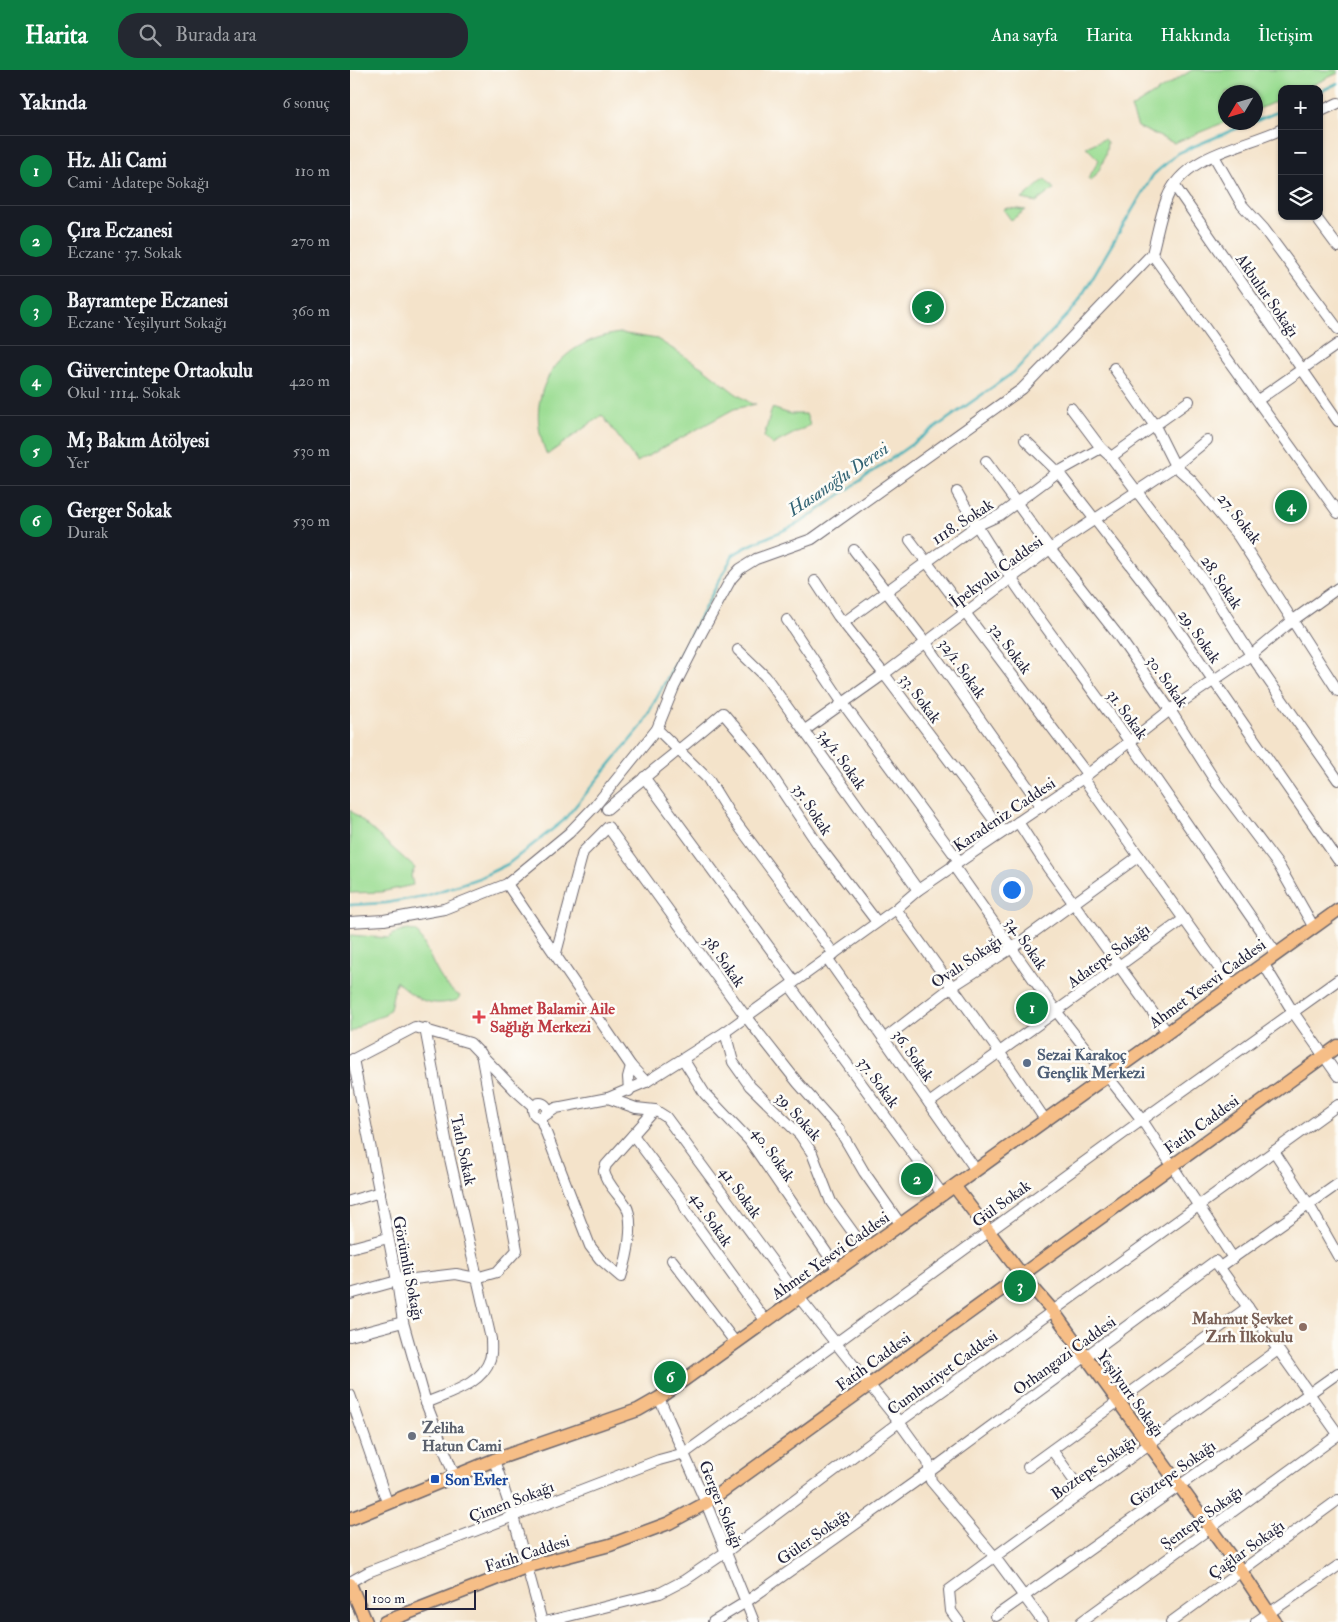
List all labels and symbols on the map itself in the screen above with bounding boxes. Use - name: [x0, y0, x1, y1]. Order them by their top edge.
- north arrow: [1218, 85, 1263, 130]
- street label: Akbulut Sokağı: [1230, 249, 1303, 341]
- pin: 5: [912, 288, 944, 326]
- water label: Hasanoğlu Deresi: [783, 437, 893, 522]
- pin: 4: [1275, 487, 1307, 525]
- street label: 27. Sokak: [1213, 489, 1266, 549]
- street label: 1118. Sokak: [928, 494, 997, 549]
- street label: İpekyolu Caddesi: [946, 532, 1047, 613]
- street label: 28. Sokak: [1196, 552, 1247, 613]
- street label: 29. Sokak: [1173, 606, 1225, 668]
- street label: 32. Sokak: [984, 619, 1036, 678]
- street label: 32/1. Sokak: [934, 635, 990, 703]
- street label: 30. Sokak: [1142, 652, 1193, 712]
- street label: 33. Sokak: [895, 670, 946, 728]
- street label: 31. Sokak: [1102, 686, 1152, 744]
- street label: 34/1. Sokak: [814, 725, 871, 794]
- street label: Karadeniz Caddesi: [950, 773, 1059, 856]
- street label: 35. Sokak: [788, 780, 836, 839]
- your location: [999, 877, 1025, 903]
- street label: 34. Sokak: [1001, 913, 1052, 974]
- street label: Adatepe Sokağı: [1062, 919, 1154, 994]
- street label: Ovalı Sokağı: [927, 931, 1006, 993]
- street label: 38. Sokak: [699, 932, 749, 992]
- street label: Ahmet Yesevi Caddesi: [1144, 935, 1270, 1033]
- pin: 1: [1016, 989, 1048, 1027]
- place label: Ahmet Balamir Aile Sağlığı Merkezi: [489, 999, 615, 1038]
- marker: Ahmet Balamir Aile Sağlığı Merkezi: [472, 1010, 486, 1024]
- street label: 36. Sokak: [888, 1026, 938, 1086]
- place label: Sezai Karakoç Gençlik Merkezi: [1037, 1045, 1146, 1083]
- street label: 37. Sokak: [853, 1053, 903, 1112]
- marker: Sezai Karakoç Gençlik Merkezi: [1021, 1057, 1033, 1069]
- street label: 39. Sokak: [771, 1088, 826, 1146]
- street label: Fatih Caddesi: [1160, 1091, 1243, 1159]
- street label: Tatlı Sokak: [446, 1113, 480, 1188]
- street label: 40. Sokak: [747, 1124, 799, 1186]
- pin: 2: [901, 1160, 933, 1198]
- street label: 41. Sokak: [715, 1163, 766, 1223]
- street label: Gül Sokak: [968, 1176, 1035, 1232]
- street label: 42. Sokak: [686, 1188, 737, 1251]
- street label: Ahmet Yesevi Caddesi: [767, 1208, 893, 1305]
- street label: Görümlü Sokağı: [388, 1214, 428, 1322]
- pin: 3: [1004, 1267, 1036, 1305]
- place label: Mahmut Şevket Zırh İlkokulu: [1191, 1309, 1294, 1347]
- street label: Orhangazi Caddesi: [1009, 1312, 1120, 1400]
- marker: Mahmut Şevket Zırh İlkokulu: [1297, 1321, 1309, 1333]
- street label: Cumhuriyet Caddesi: [883, 1326, 1002, 1420]
- street label: Fatih Caddesi: [832, 1328, 915, 1396]
- street label: Yeşilyurt Sokağı: [1092, 1346, 1168, 1441]
- pin: 6: [654, 1358, 686, 1396]
- place label: Zeliha Hatun Cami: [422, 1418, 502, 1456]
- marker: Zeliha Hatun Cami: [406, 1430, 418, 1442]
- street label: Boztepe Sokağı: [1047, 1431, 1140, 1505]
- street label: Göztepe Sokağı: [1126, 1436, 1220, 1513]
- street label: Gerger Sokağı: [694, 1458, 748, 1551]
- place label: Son Evler: [445, 1470, 509, 1490]
- marker: Son Evler: [429, 1473, 441, 1485]
- street label: Çimen Sokağı: [466, 1477, 557, 1527]
- street label: Şentepe Sokağı: [1157, 1481, 1247, 1555]
- street label: Güler Sokağı: [773, 1504, 854, 1569]
- street label: Çağlar Sokağı: [1205, 1516, 1288, 1584]
- street label: Fatih Caddesi: [482, 1531, 572, 1577]
- scale bar: [365, 1587, 476, 1610]

